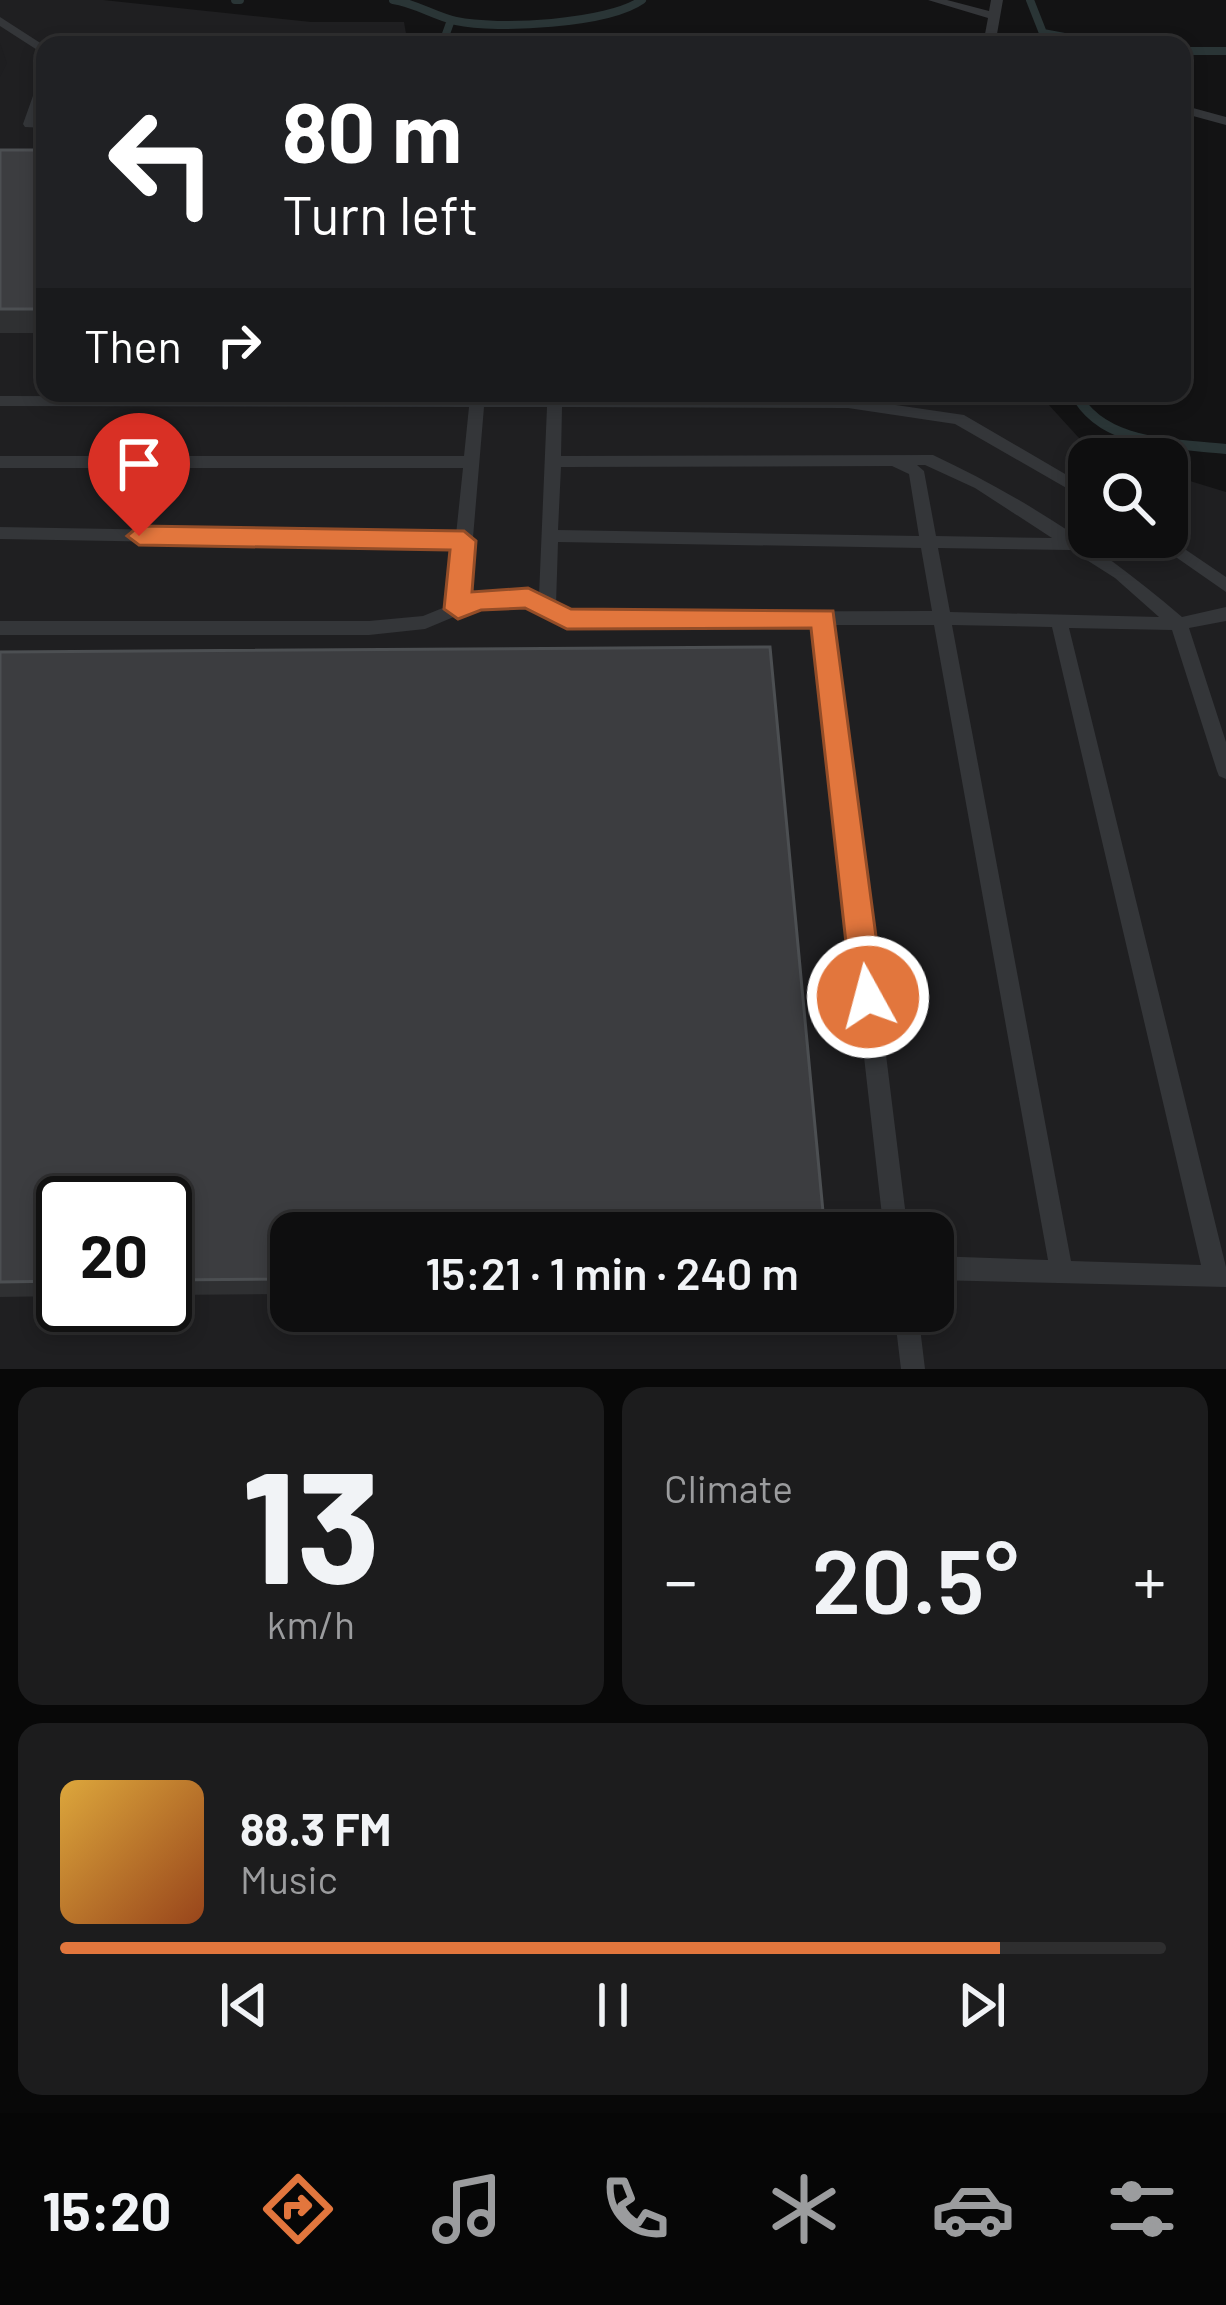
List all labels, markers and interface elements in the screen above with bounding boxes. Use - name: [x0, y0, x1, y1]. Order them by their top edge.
- text: 80 m: [282, 79, 462, 180]
- icon: left: [84, 84, 240, 240]
- text: Turn left: [282, 181, 479, 246]
- icon: right: [206, 312, 272, 378]
- text: Then: [84, 318, 182, 372]
- pin: [88, 413, 190, 536]
- icon: arrive: [106, 431, 172, 497]
- map controls: [1068, 438, 1188, 558]
- button: search: [1068, 438, 1188, 558]
- position arrow: [805, 934, 931, 1060]
- speed limit sign: 20: [36, 1176, 192, 1332]
- text: 15:21 · 1 min · 240 m: [425, 1245, 799, 1299]
- text: 13: [241, 1428, 381, 1615]
- text: Climate: [664, 1464, 793, 1511]
- text: 20.5°: [812, 1524, 1019, 1632]
- text: −: [664, 1539, 697, 1618]
- text: +: [1133, 1539, 1166, 1618]
- text: km/h: [267, 1600, 355, 1647]
- text: 88.3 FM: [240, 1801, 392, 1855]
- text: Music: [240, 1855, 338, 1902]
- icon: previous: [211, 1972, 277, 2038]
- icon: pause: [580, 1972, 646, 2038]
- icon: next: [949, 1972, 1015, 2038]
- icon: directions: [256, 2167, 340, 2251]
- icon: music: [425, 2167, 509, 2251]
- icon: phone: [593, 2167, 677, 2251]
- icon: climate: [762, 2167, 846, 2251]
- icon: car: [931, 2167, 1015, 2251]
- icon: filters: [1100, 2167, 1184, 2251]
- text: 15:20: [42, 2177, 171, 2242]

